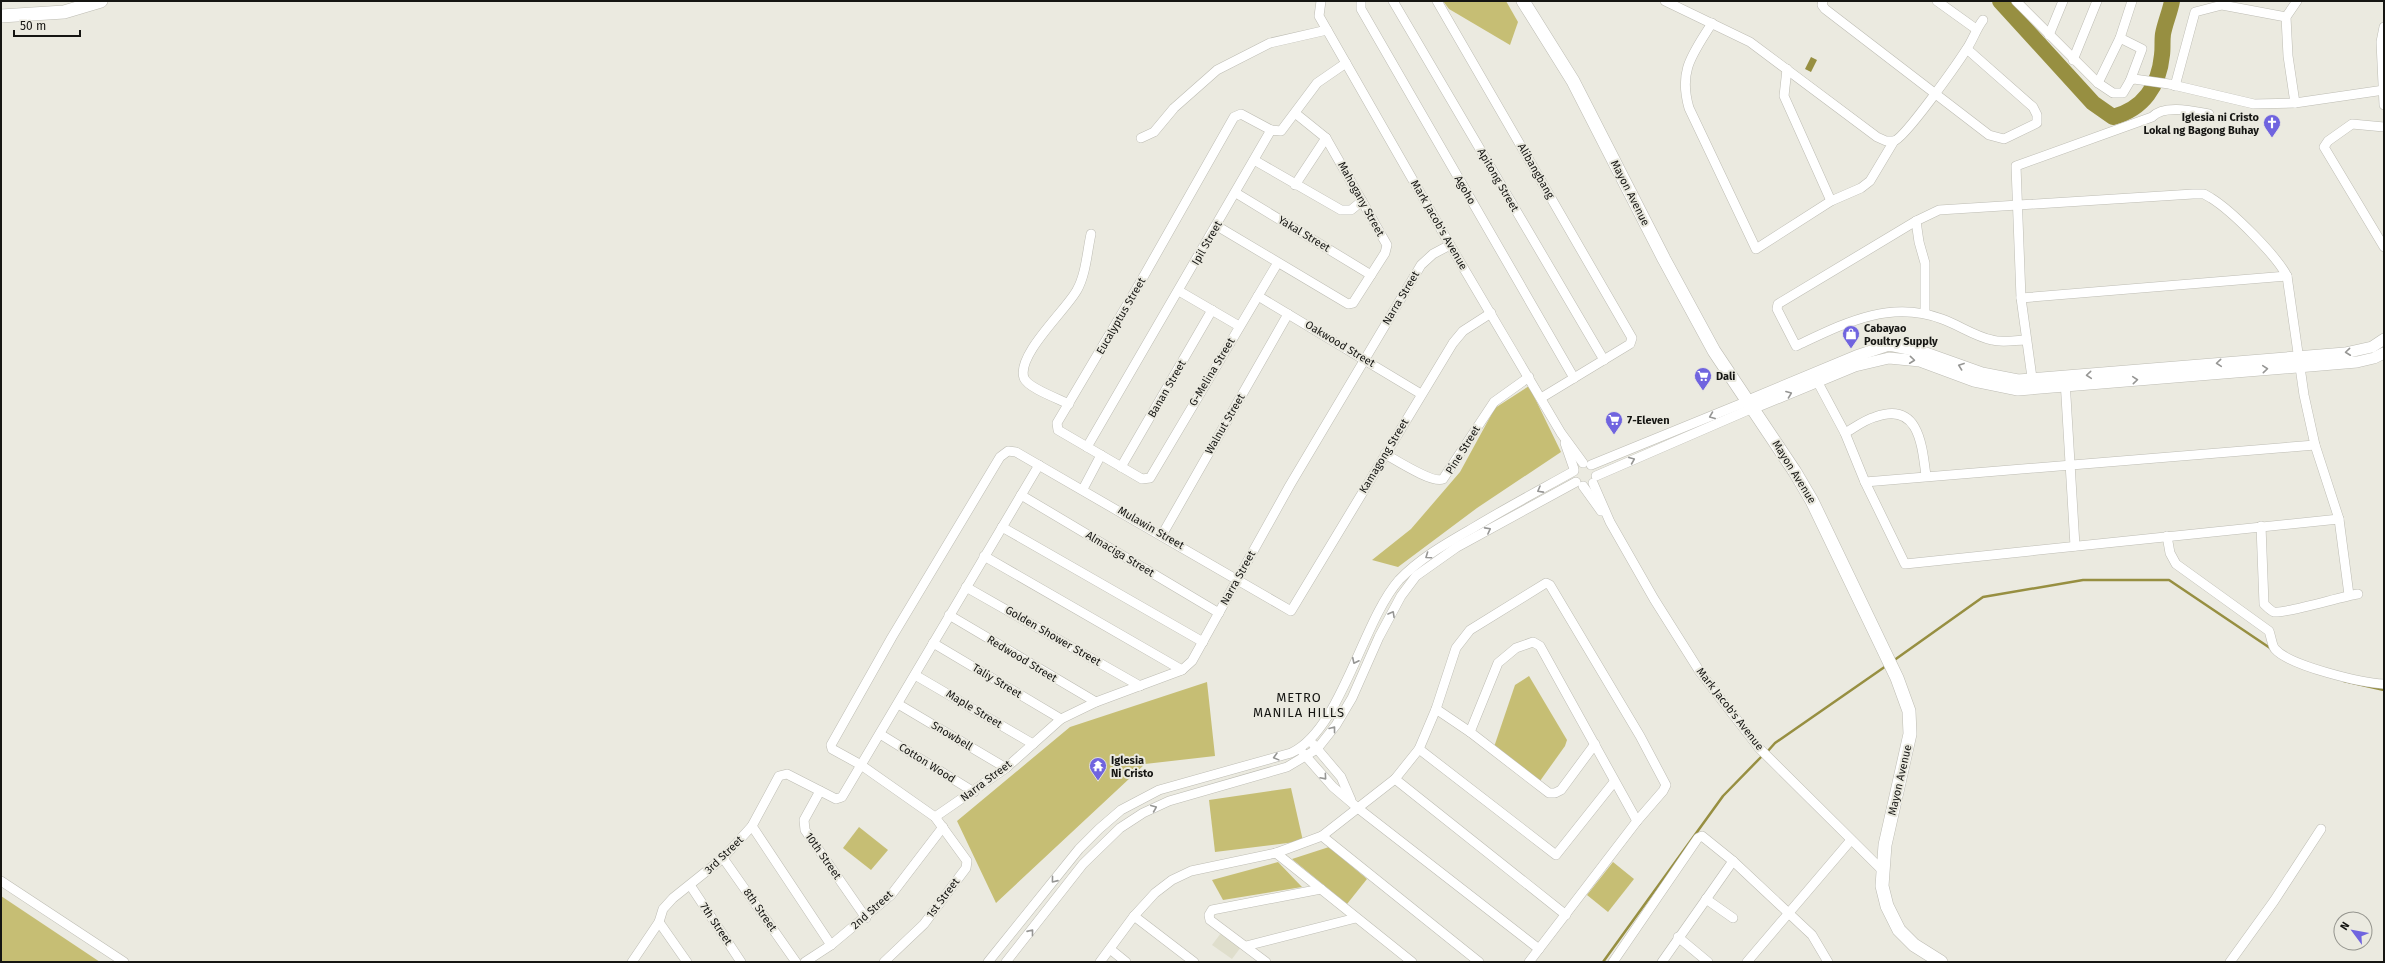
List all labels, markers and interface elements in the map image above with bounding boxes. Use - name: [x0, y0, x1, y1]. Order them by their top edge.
- scale bar: [14, 12, 80, 38]
- text: 50 m: [20, 19, 46, 33]
- place label: Iglesia ni Cristo Lokal ng Bagong Buhay: [2144, 111, 2260, 137]
- church icon: Iglesia ni Cristo Lokal ng Bagong Buhay: [2262, 113, 2282, 138]
- street label: Alibangbang: [1515, 141, 1557, 201]
- street label: Apitong Street: [1475, 146, 1521, 214]
- street label: Mayon Avenue: [1608, 158, 1652, 228]
- street label: Mahogany Street: [1335, 159, 1387, 239]
- street label: Agoho: [1452, 173, 1478, 207]
- street label: Mark Jacob's Avenue: [1408, 178, 1470, 272]
- street label: Yakal Street: [1276, 213, 1332, 255]
- street label: Ipil Street: [1189, 219, 1225, 267]
- street label: Narra Street: [1380, 269, 1422, 327]
- street label: Eucalyptus Street: [1094, 275, 1148, 357]
- street label: Oakwood Street: [1303, 318, 1377, 370]
- place label: Cabayao Poultry Supply: [1864, 322, 1938, 348]
- shop icon: Cabayao Poultry Supply: [1841, 324, 1861, 349]
- street label: G-Melina Street: [1186, 335, 1238, 409]
- one-way arrow: [2345, 348, 2351, 357]
- one-way arrow: [1909, 355, 1915, 364]
- street label: Banan Street: [1145, 358, 1189, 420]
- one-way arrow: [2216, 358, 2222, 367]
- one-way arrow: [1958, 362, 1965, 370]
- one-way arrow: [2262, 365, 2268, 374]
- supermarket icon: Dali: [1693, 366, 1713, 391]
- place label: Dali: [1716, 370, 1735, 383]
- one-way arrow: [2086, 370, 2092, 379]
- one-way arrow: [2132, 376, 2138, 385]
- one-way arrow: [1785, 390, 1792, 398]
- street label: Walnut Street: [1203, 392, 1247, 456]
- supermarket icon: 7-Eleven: [1604, 410, 1624, 435]
- one-way arrow: [1709, 411, 1716, 419]
- place label: 7-Eleven: [1627, 414, 1669, 427]
- street label: Kamagong Street: [1357, 416, 1411, 496]
- street label: Pine Street: [1443, 423, 1483, 477]
- street label: Mayon Avenue: [1769, 438, 1819, 506]
- one-way arrow: [1629, 457, 1636, 465]
- one-way arrow: [1537, 485, 1544, 493]
- street label: Mulawin Street: [1116, 504, 1186, 552]
- street label: Almaciga Street: [1083, 528, 1157, 580]
- one-way arrow: [1483, 528, 1491, 535]
- street label: Narra Street: [1218, 548, 1258, 608]
- one-way arrow: [1425, 551, 1432, 558]
- street label: Golden Shower Street: [1003, 603, 1103, 669]
- one-way arrow: [1387, 611, 1394, 618]
- street label: Redwood Street: [985, 633, 1059, 685]
- one-way arrow: [1352, 657, 1360, 665]
- street label: Taliy Street: [970, 661, 1024, 701]
- street label: Mark Jacob's Avenue: [1694, 665, 1766, 753]
- street label: Maple Street: [944, 687, 1004, 731]
- district label: METRO MANILA HILLS: [1253, 690, 1345, 720]
- street label: Snowbell: [929, 719, 975, 753]
- one-way arrow: [1328, 727, 1335, 734]
- street label: Cotton Wood: [896, 740, 958, 786]
- street label: Mayon Avenue: [1886, 743, 1914, 817]
- one-way arrow: [1273, 752, 1280, 761]
- place label: Iglesia Ni Cristo: [1111, 754, 1154, 780]
- temple icon: Iglesia Ni Cristo: [1088, 756, 1108, 781]
- street label: Narra Street: [958, 758, 1014, 804]
- one-way arrow: [1319, 772, 1326, 779]
- one-way arrow: [1149, 805, 1157, 813]
- street label: 10th Street: [802, 830, 844, 882]
- street label: 3rd Street: [702, 833, 746, 877]
- street label: 1st Street: [924, 875, 962, 921]
- one-way arrow: [1052, 875, 1059, 882]
- street label: 8th Street: [741, 886, 779, 934]
- street label: 2nd Street: [849, 888, 895, 932]
- street label: 7th Street: [697, 900, 735, 948]
- north arrow: [2333, 911, 2373, 951]
- text: N: [2337, 919, 2352, 933]
- one-way arrow: [1026, 929, 1033, 936]

